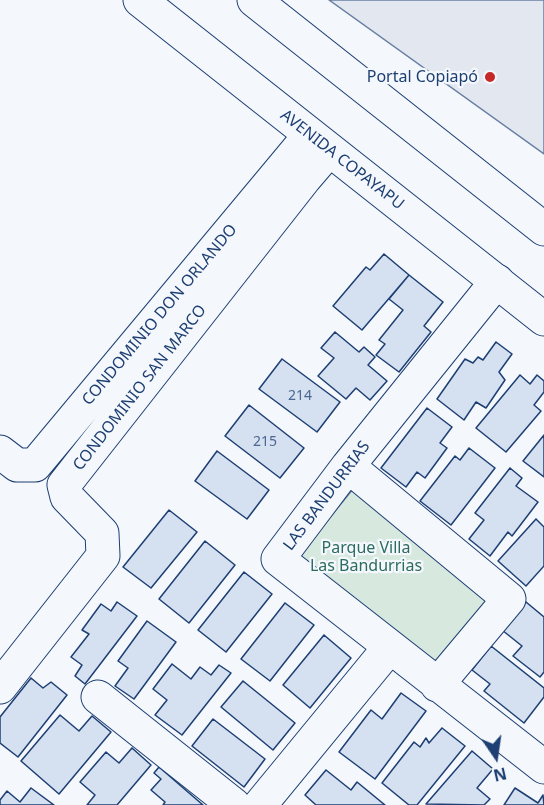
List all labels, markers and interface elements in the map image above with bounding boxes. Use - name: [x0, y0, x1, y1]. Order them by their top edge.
- place label: Portal Copiapó: [367, 67, 478, 87]
- marker: Portal Copiapó: [483, 70, 497, 84]
- street label: AVENIDA COPAYAPU: [276, 106, 408, 214]
- street label: CONDOMINIO DON ORLANDO: [79, 220, 241, 410]
- street label: CONDOMINIO SAN MARCO: [69, 301, 211, 475]
- house number: 214: [288, 388, 312, 404]
- house number: 215: [253, 434, 277, 450]
- street label: LAS BANDURRIAS: [280, 437, 374, 555]
- park label: Parque Villa Las Bandurrias: [310, 538, 422, 576]
- north arrow: [466, 727, 526, 787]
- text: N: [491, 762, 509, 787]

